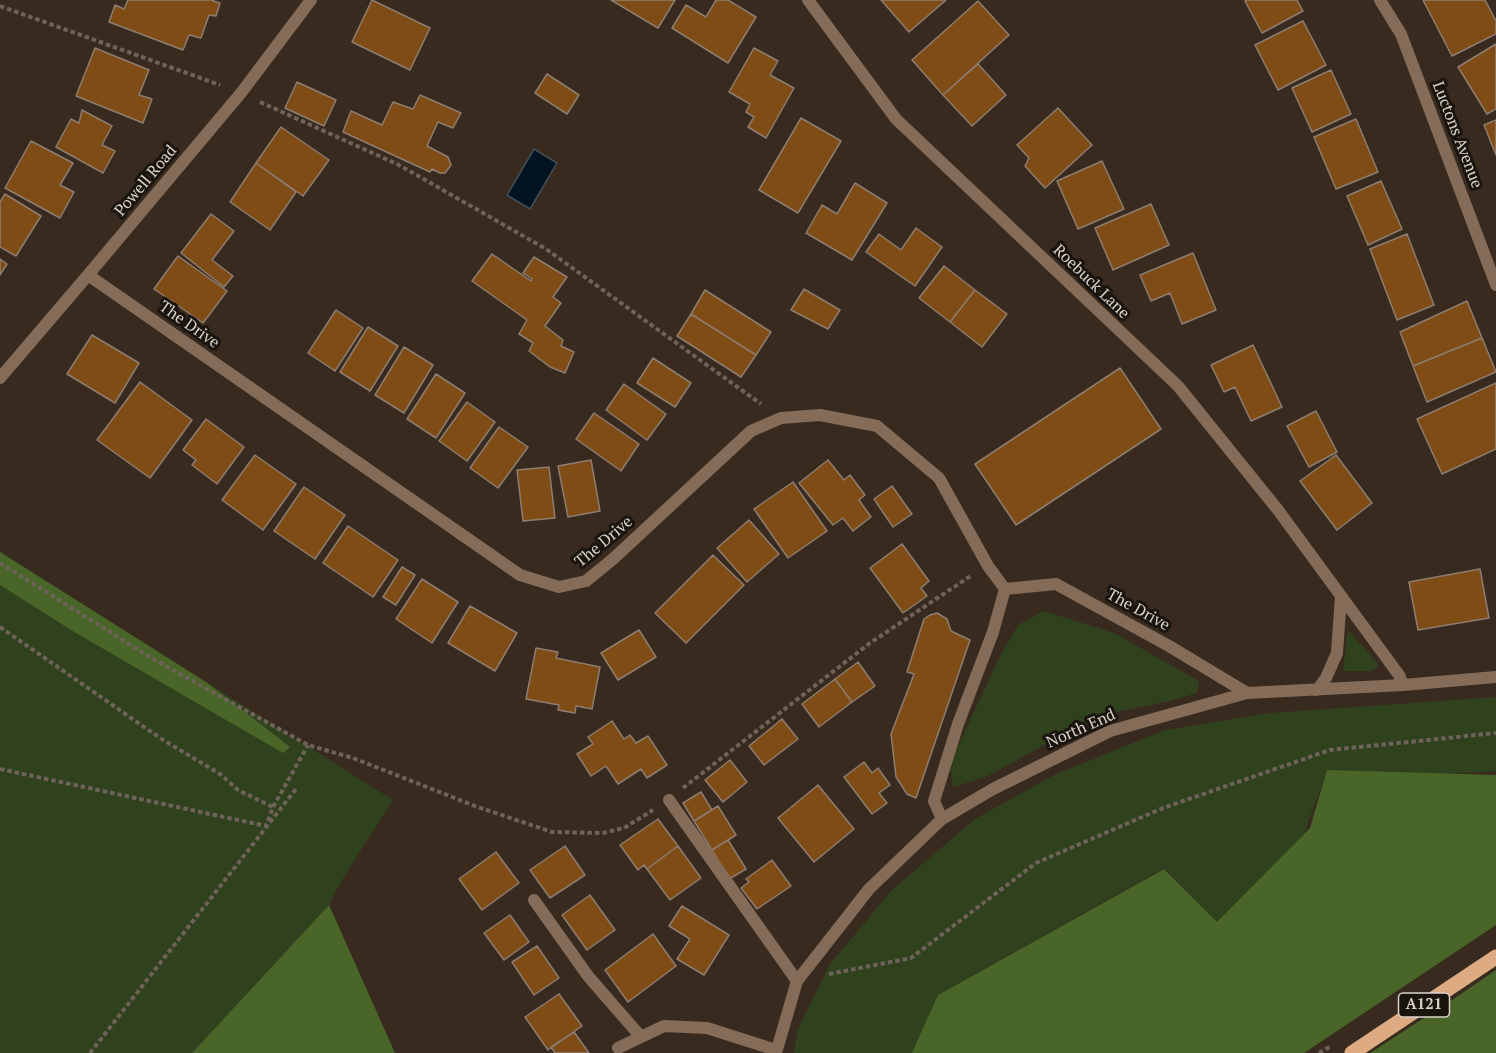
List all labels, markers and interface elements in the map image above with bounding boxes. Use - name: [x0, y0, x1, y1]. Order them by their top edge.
- street label: Luctons Avenue: [1428, 79, 1486, 191]
- street label: Powell Road: [111, 142, 181, 220]
- street label: Roebuck Lane: [1049, 241, 1133, 323]
- street label: The Drive: [155, 297, 223, 353]
- street label: The Drive: [571, 512, 637, 572]
- street label: The Drive: [1103, 585, 1173, 635]
- street label: North End: [1043, 705, 1119, 753]
- road number: A121: [1398, 993, 1450, 1017]

